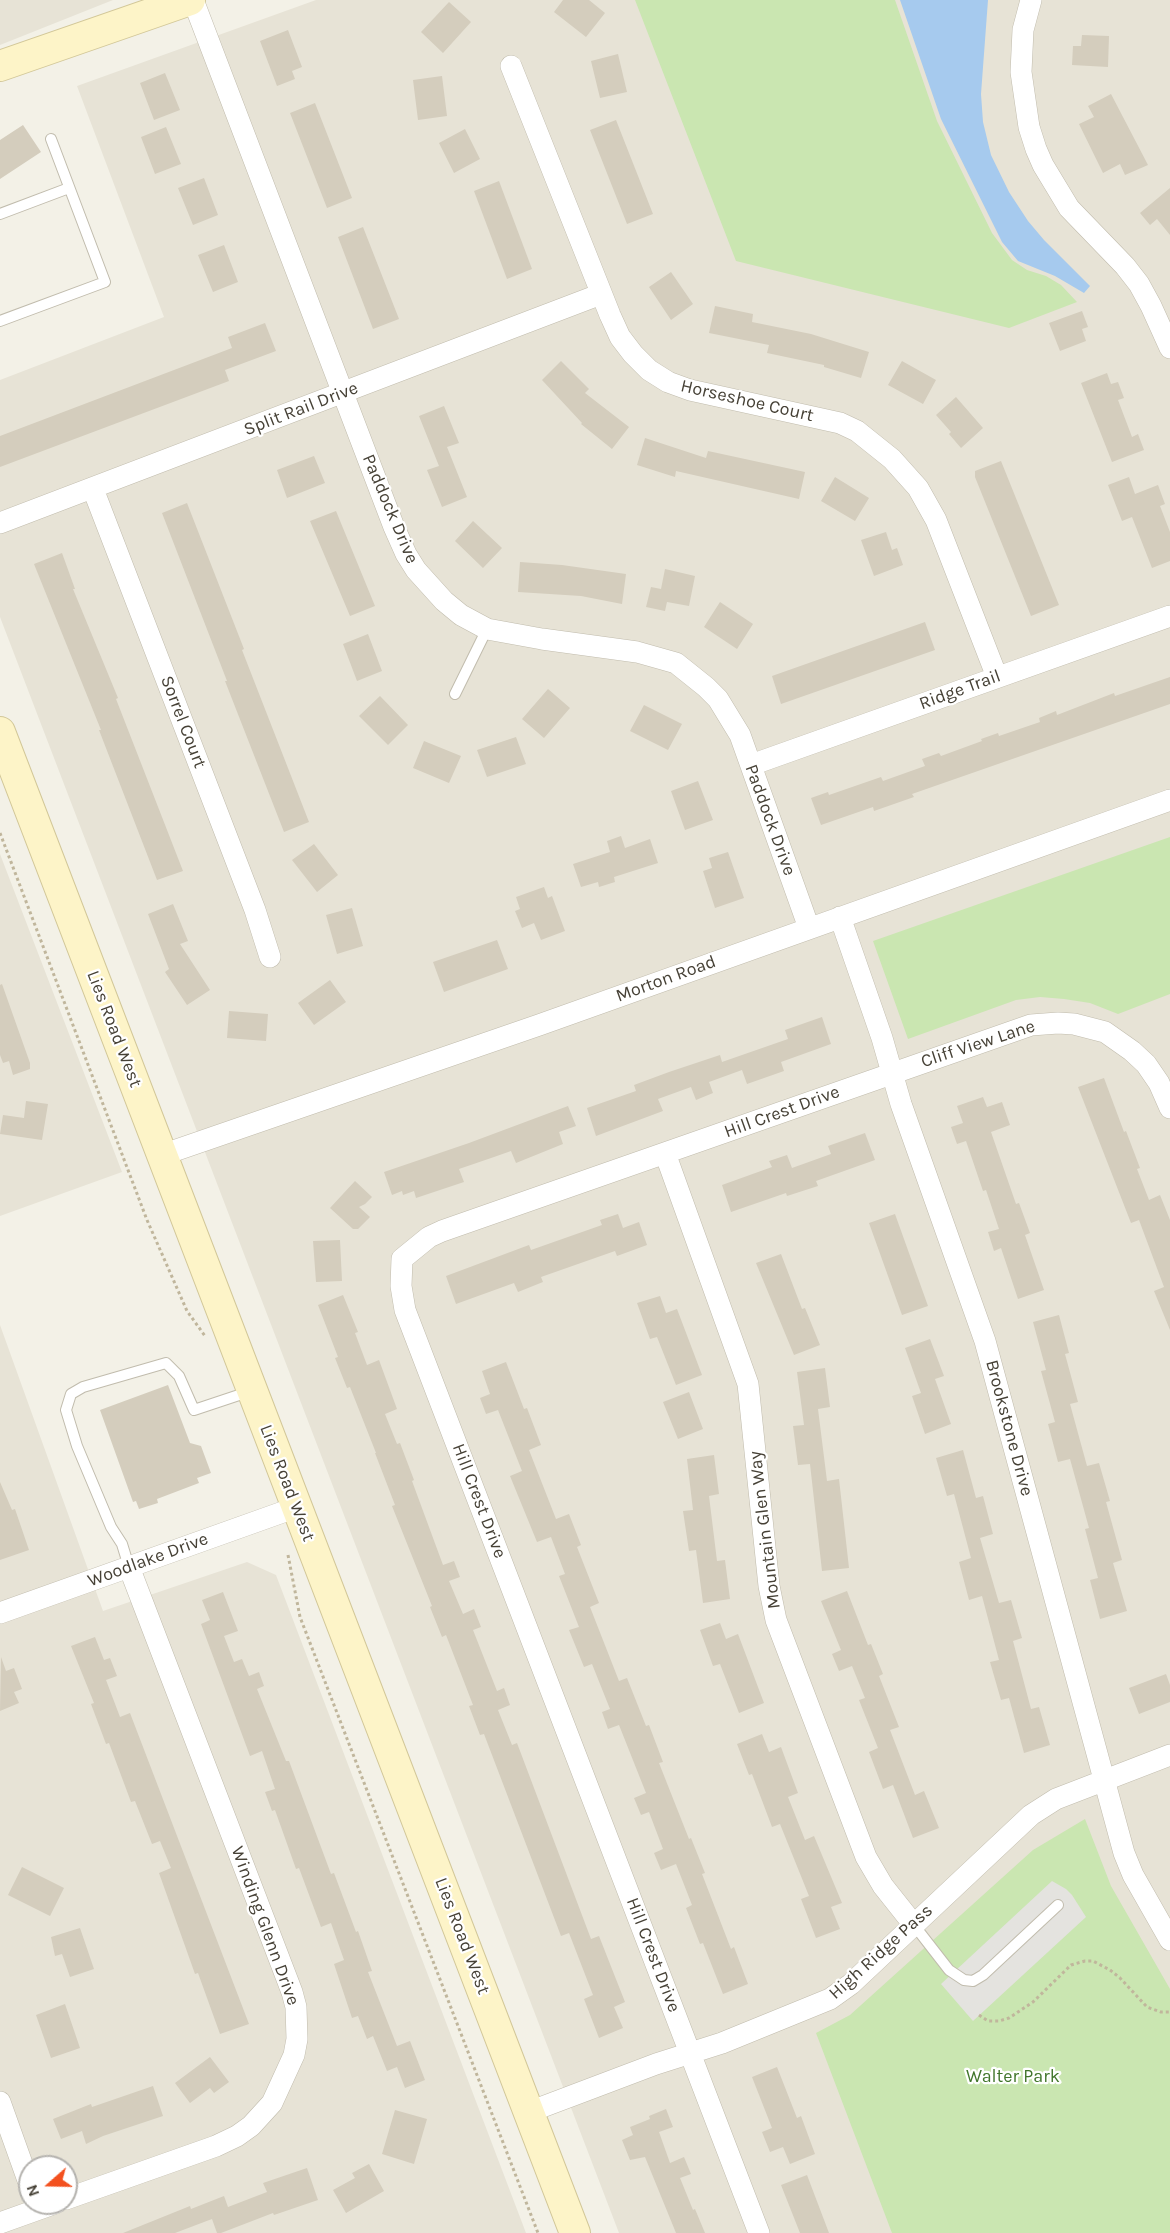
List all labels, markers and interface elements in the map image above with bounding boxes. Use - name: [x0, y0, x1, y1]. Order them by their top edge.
- street label: Horseshoe Court: [678, 375, 816, 427]
- street label: Split Rail Drive: [241, 377, 361, 441]
- street label: Paddock Drive: [357, 451, 423, 567]
- street label: Ridge Trail: [916, 665, 1004, 715]
- street label: Sorrel Court: [155, 673, 211, 771]
- street label: Paddock Drive: [740, 761, 800, 879]
- street label: Morton Road: [613, 951, 719, 1007]
- street label: Lies Road West: [82, 968, 146, 1090]
- street label: Cliff View Lane: [918, 1015, 1038, 1073]
- street label: Hill Crest Drive: [721, 1081, 843, 1143]
- street label: Brookstone Drive: [980, 1358, 1038, 1498]
- street label: Lies Road West: [255, 1422, 319, 1544]
- street label: Hill Crest Drive: [447, 1441, 511, 1561]
- street label: Mountain Glen Way: [745, 1450, 785, 1610]
- street label: Woodlake Drive: [85, 1528, 211, 1592]
- street label: Winding Glenn Drive: [226, 1844, 304, 2008]
- street label: Lies Road West: [430, 1875, 494, 1997]
- street label: Hill Crest Drive: [621, 1895, 685, 2015]
- street label: High Ridge Pass: [825, 1900, 937, 2004]
- park label: Walter Park: [966, 2066, 1060, 2088]
- north arrow: [18, 2155, 78, 2215]
- text: N: [22, 2182, 43, 2199]

